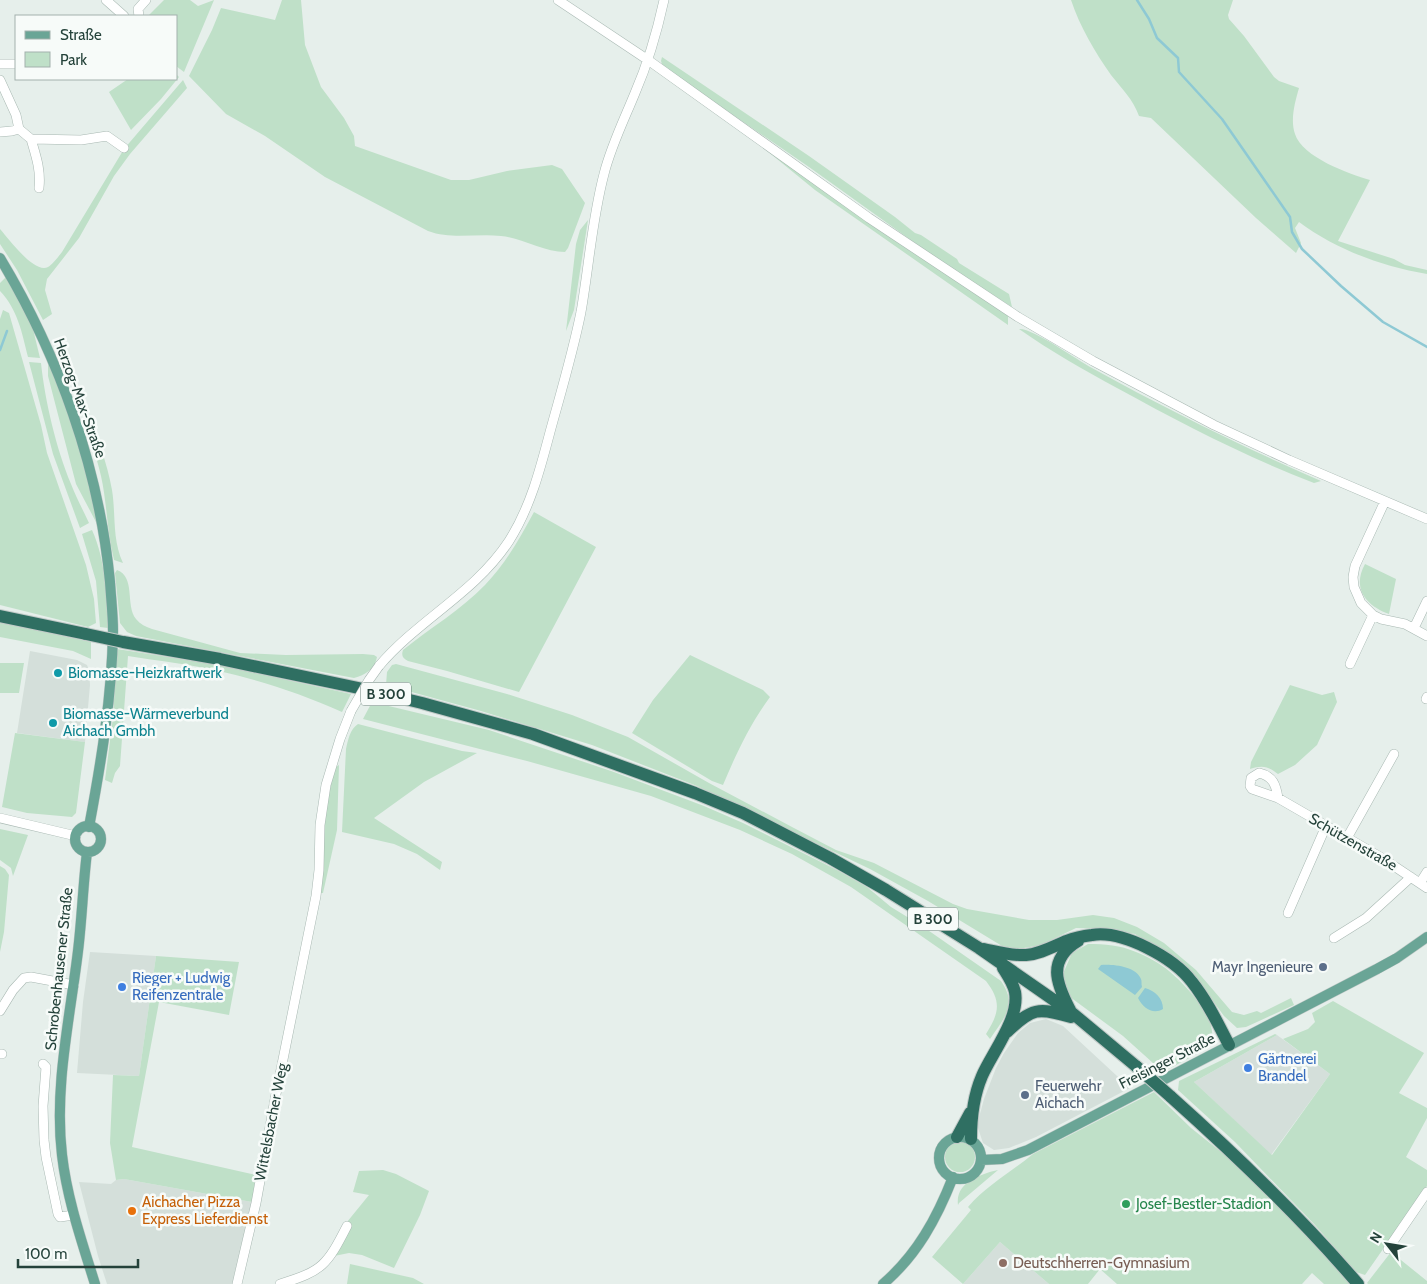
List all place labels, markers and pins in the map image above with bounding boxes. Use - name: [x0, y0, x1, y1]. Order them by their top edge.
- place label: Biomasse-Heizkraftwerk: [68, 664, 222, 682]
- marker: Biomasse-Heizkraftwerk: [52, 667, 64, 679]
- place label: Biomasse-Wärmeverbund Aichach Gmbh: [63, 705, 229, 740]
- marker: Biomasse-Wärmeverbund Aichach Gmbh: [47, 717, 59, 729]
- place label: Mayr Ingenieure: [1212, 958, 1313, 976]
- marker: Mayr Ingenieure: [1317, 961, 1329, 973]
- place label: Rieger + Ludwig Reifenzentrale: [132, 969, 231, 1004]
- marker: Rieger + Ludwig Reifenzentrale: [116, 981, 128, 993]
- place label: Gärtnerei Brandel: [1258, 1050, 1317, 1085]
- marker: Gärtnerei Brandel: [1242, 1062, 1254, 1074]
- place label: Feuerwehr Aichach: [1035, 1077, 1102, 1112]
- marker: Feuerwehr Aichach: [1019, 1089, 1031, 1101]
- place label: Aichacher Pizza Express Lieferdienst: [142, 1193, 268, 1228]
- place label: Josef-Bestler-Stadion: [1135, 1195, 1271, 1213]
- marker: Josef-Bestler-Stadion: [1120, 1198, 1132, 1210]
- marker: Aichacher Pizza Express Lieferdienst: [126, 1205, 138, 1217]
- place label: Deutschherren-Gymnasium: [1013, 1254, 1190, 1272]
- marker: Deutschherren-Gymnasium: [997, 1257, 1009, 1269]

